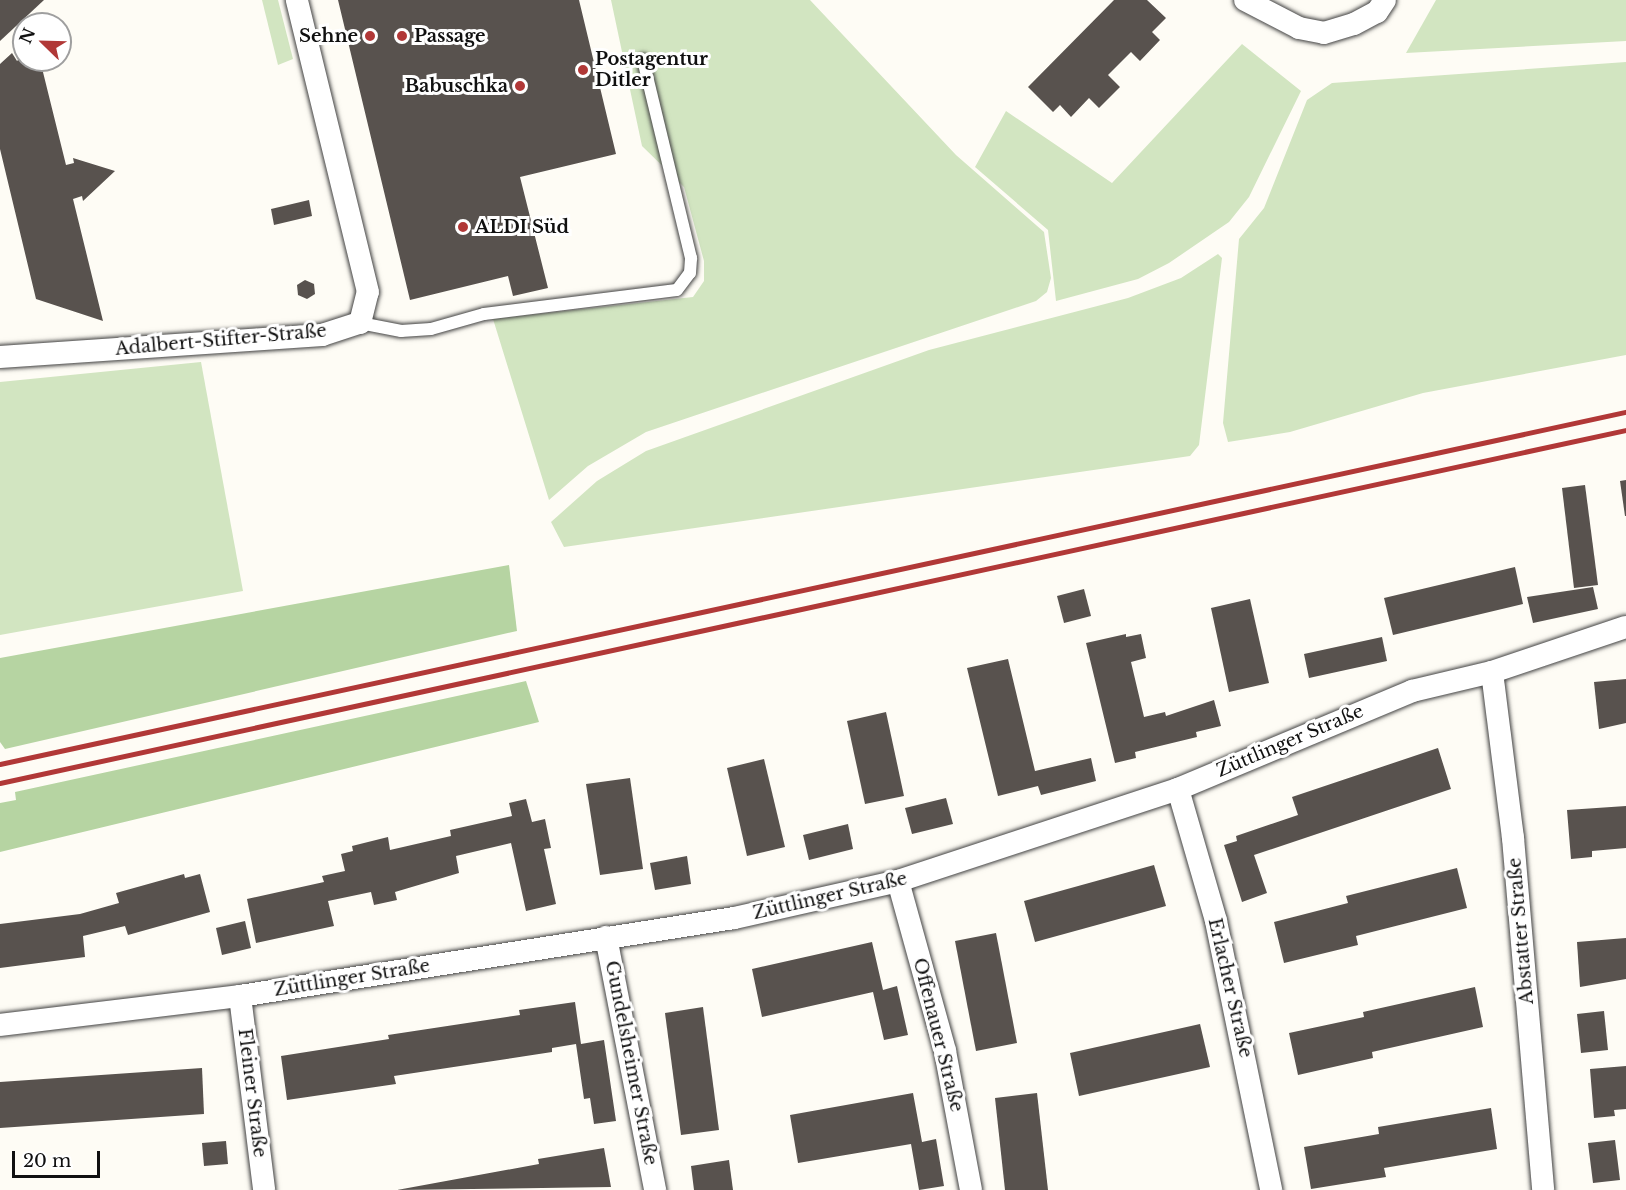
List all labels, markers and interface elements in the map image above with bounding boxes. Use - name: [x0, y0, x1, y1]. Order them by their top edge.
- north arrow: [12, 12, 72, 72]
- text: N: [15, 25, 39, 47]
- place label: Sehne: [299, 25, 358, 47]
- place label: Passage: [414, 25, 486, 47]
- marker: Sehne: [363, 29, 377, 43]
- marker: Passage: [395, 29, 409, 43]
- place label: Postagentur Ditler: [595, 49, 708, 92]
- marker: Postagentur Ditler: [576, 63, 590, 77]
- place label: Babuschka: [405, 75, 508, 97]
- marker: Babuschka: [513, 79, 527, 93]
- place label: ALDI Süd: [475, 216, 569, 238]
- marker: ALDI Süd: [456, 220, 470, 234]
- street label: Adalbert-Stifter-Straße: [114, 320, 328, 360]
- street label: Züttlinger Straße: [1213, 700, 1367, 782]
- street label: Abstatter Straße: [1504, 856, 1538, 1006]
- street label: Züttlinger Straße: [751, 868, 909, 924]
- street label: Erlacher Straße: [1203, 916, 1257, 1060]
- street label: Züttlinger Straße: [272, 955, 432, 1001]
- street label: Offenauer Straße: [908, 956, 968, 1114]
- street label: Gundelsheimer Straße: [601, 959, 661, 1167]
- street label: Fleiner Straße: [233, 1027, 271, 1159]
- scale bar: [15, 1139, 104, 1177]
- text: 20 m: [23, 1150, 71, 1172]

